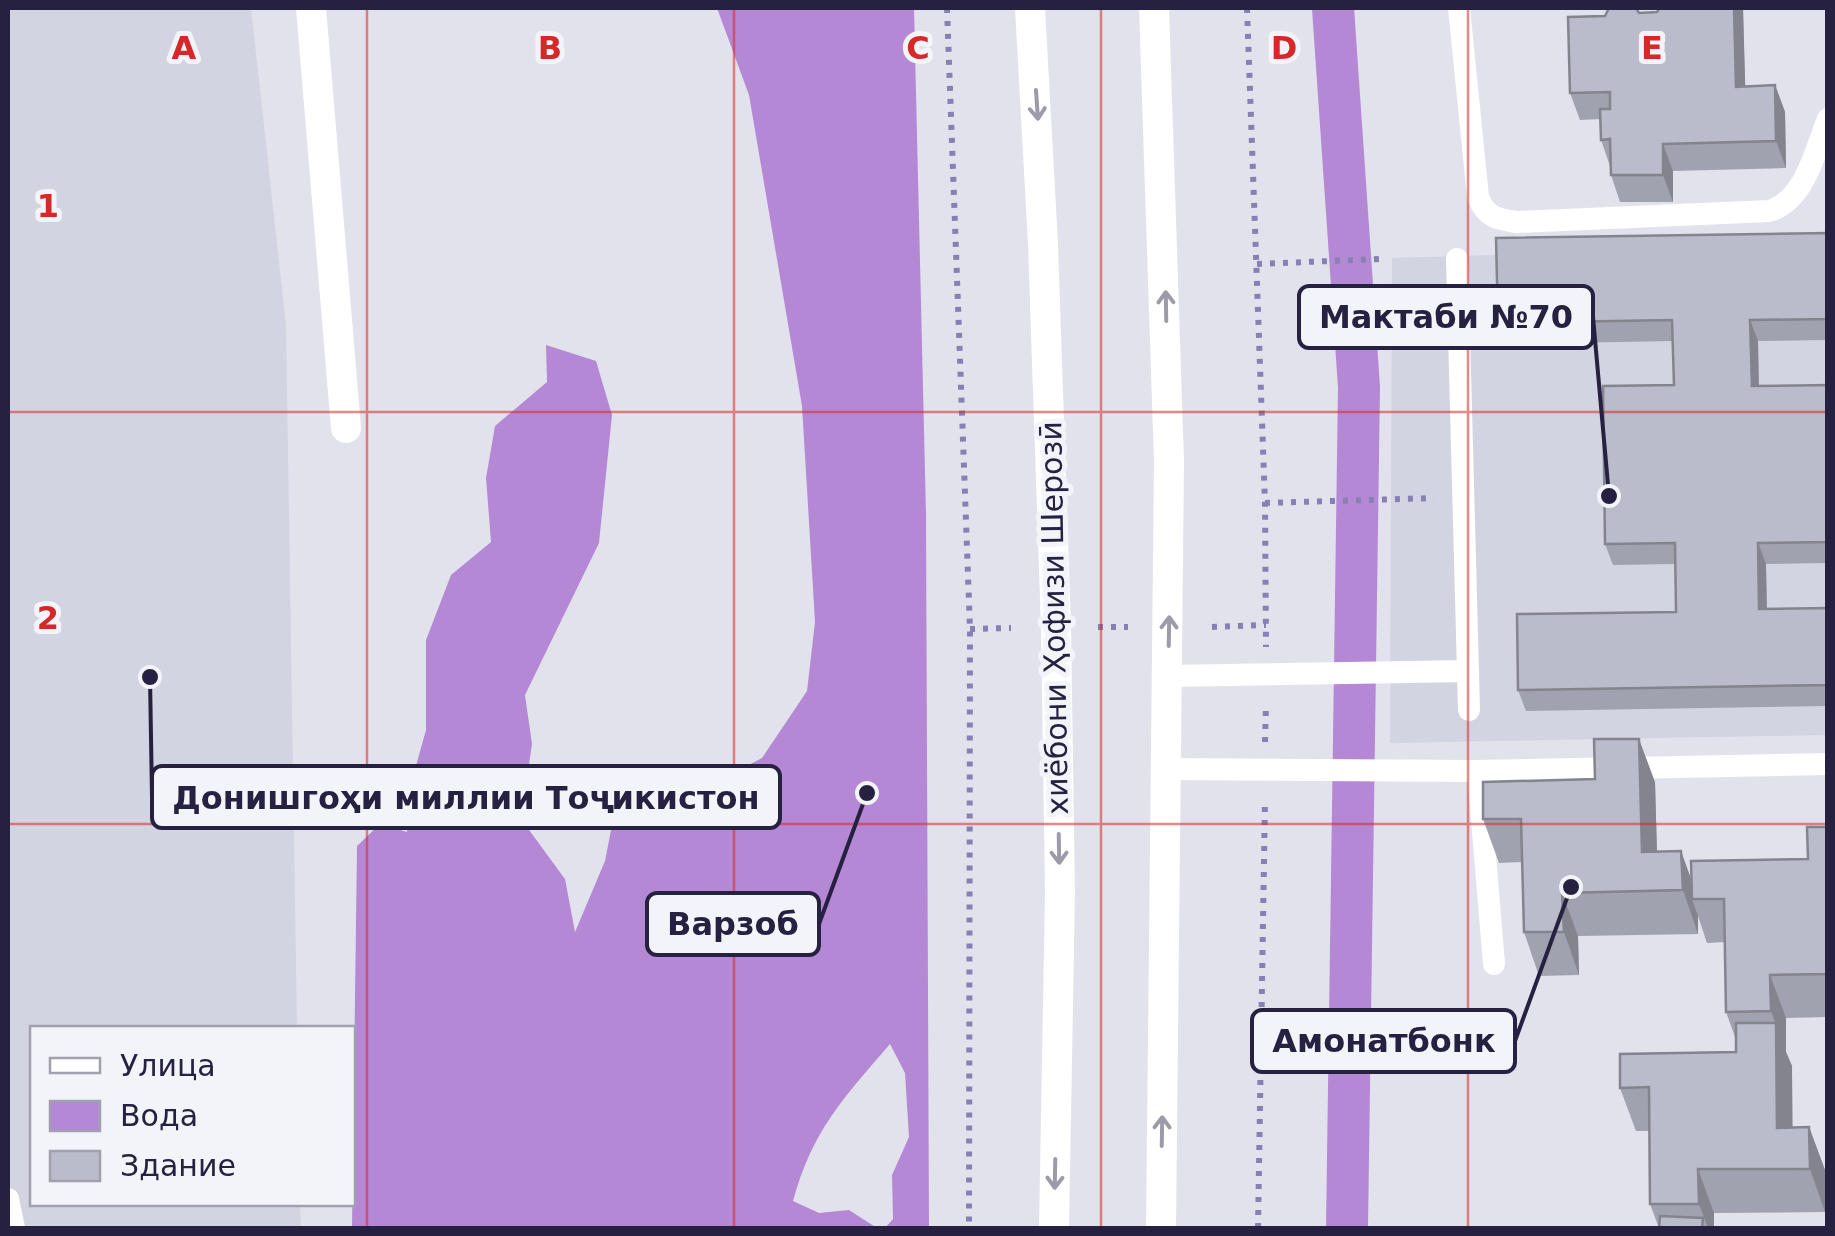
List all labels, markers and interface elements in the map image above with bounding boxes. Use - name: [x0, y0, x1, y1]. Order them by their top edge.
- text: A: [172, 29, 197, 67]
- text: B: [538, 29, 562, 67]
- text: C: [906, 29, 930, 67]
- text: D: [1271, 29, 1297, 67]
- text: E: [1641, 29, 1663, 67]
- one-way arrow: [1027, 88, 1046, 120]
- text: 1: [37, 187, 59, 225]
- callout: Мактаби №70: [1299, 286, 1593, 348]
- one-way arrow: [1156, 291, 1175, 323]
- text: Мактаби №70: [1319, 298, 1573, 336]
- street label: хиёбони Ҳофизи Шерозӣ: [1033, 421, 1075, 815]
- text: 2: [37, 599, 59, 637]
- one-way arrow: [1160, 616, 1178, 648]
- callout: Донишгоҳи миллии Тоҷикистон: [152, 766, 780, 828]
- text: Донишгоҳи миллии Тоҷикистон: [172, 779, 760, 817]
- one-way arrow: [1050, 832, 1068, 865]
- callout: Варзоб: [647, 893, 819, 955]
- text: Варзоб: [667, 905, 799, 943]
- callout: Амонатбонк: [1252, 1010, 1515, 1072]
- text: Амонатбонк: [1272, 1022, 1496, 1060]
- legend: [30, 1026, 355, 1206]
- text: Улица: [120, 1048, 216, 1083]
- text: Вода: [120, 1098, 198, 1133]
- one-way arrow: [1153, 1116, 1172, 1148]
- text: Здание: [120, 1148, 236, 1183]
- one-way arrow: [1046, 1158, 1064, 1190]

